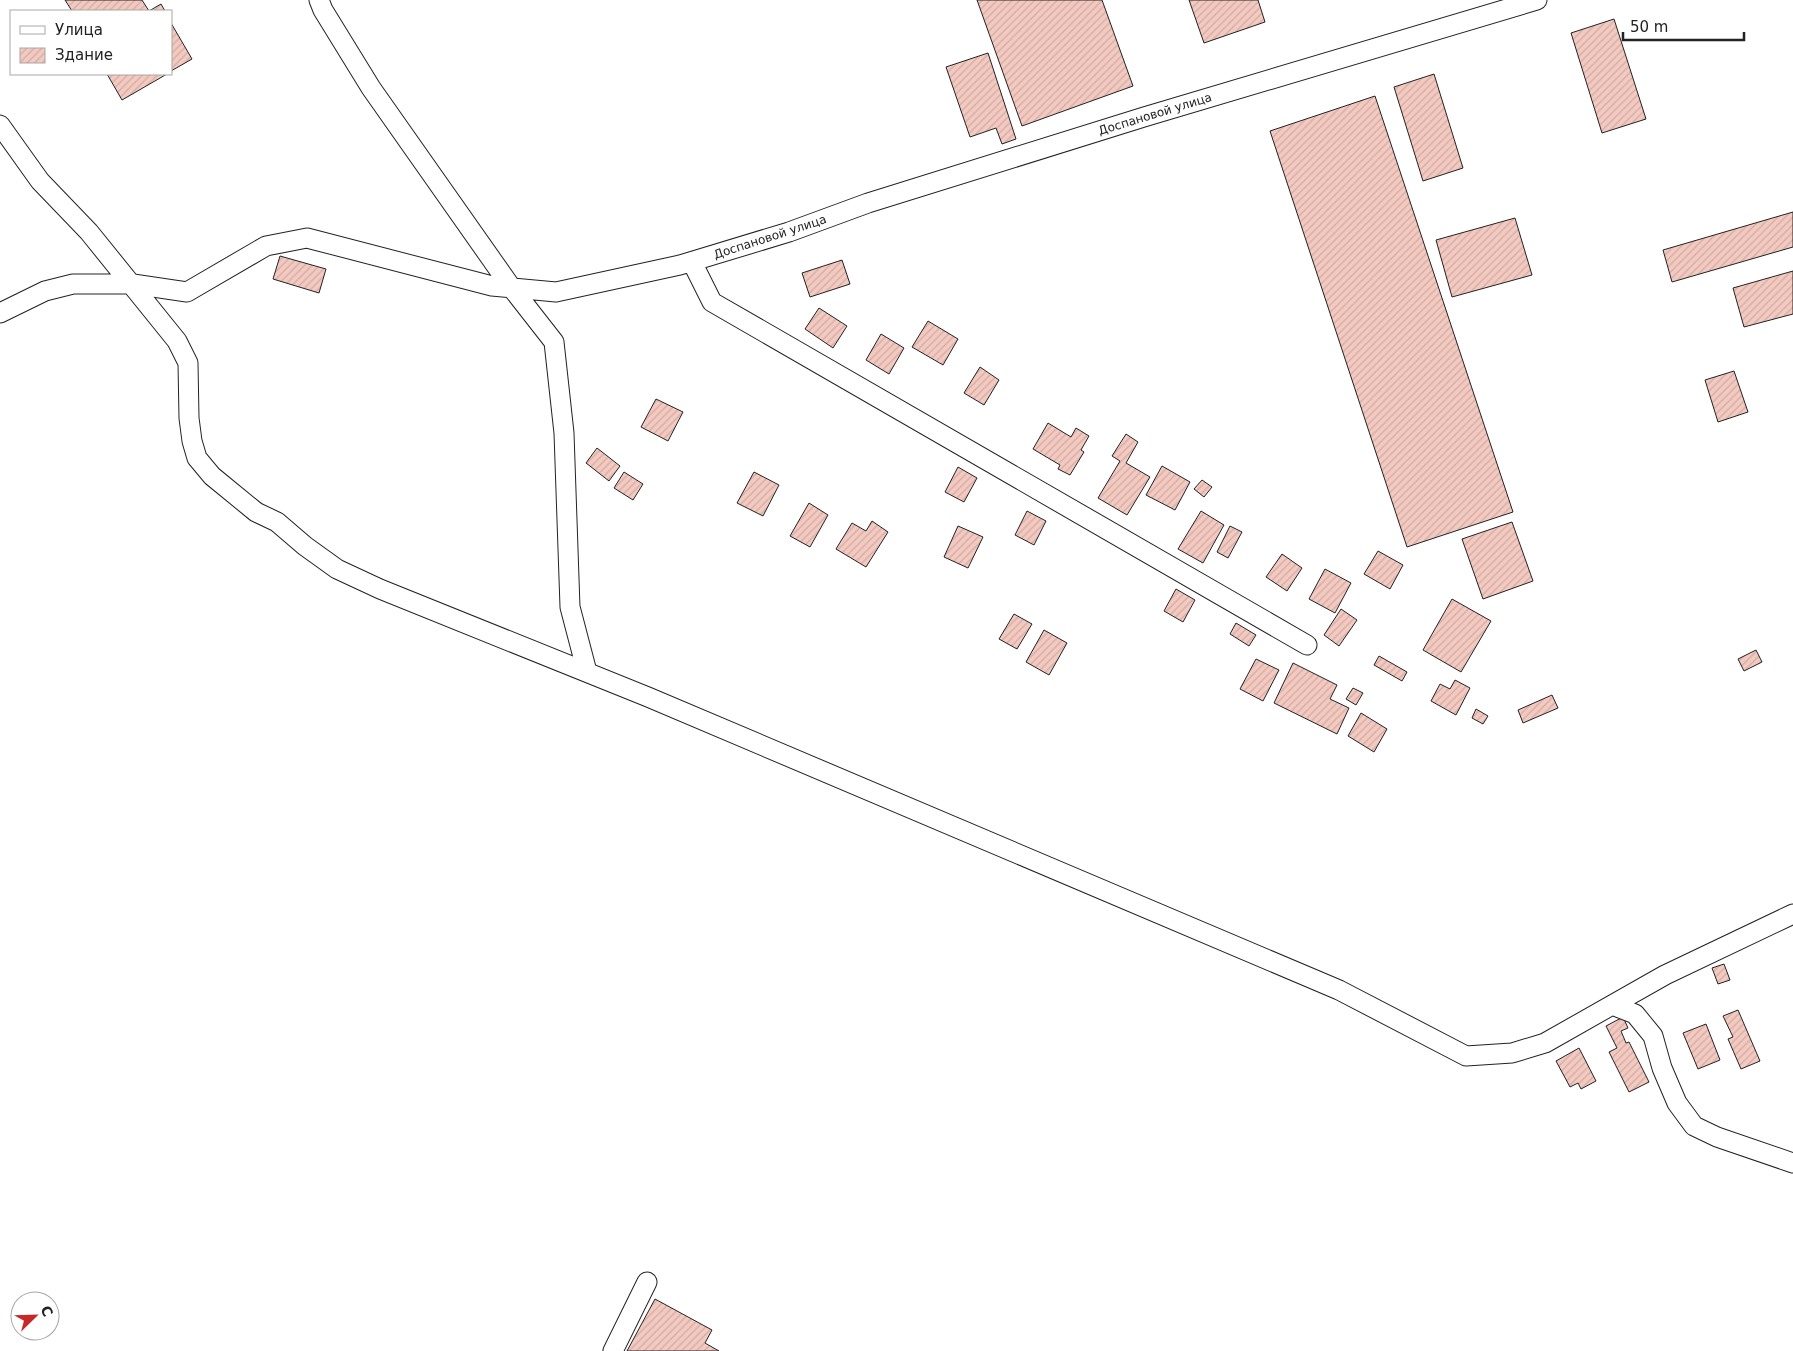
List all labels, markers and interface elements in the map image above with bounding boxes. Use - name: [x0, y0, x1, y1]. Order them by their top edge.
- legend: [10, 10, 172, 75]
- scale bar: [1623, 10, 1744, 42]
- text: 50 m: [1630, 18, 1668, 36]
- text: Улица: [55, 21, 103, 39]
- text: Здание: [55, 46, 113, 64]
- street label: Доспановой улица: [1097, 90, 1213, 138]
- street label: Доспановой улица: [712, 212, 828, 262]
- north arrow: [10, 1291, 60, 1341]
- text: С: [38, 1303, 56, 1319]

